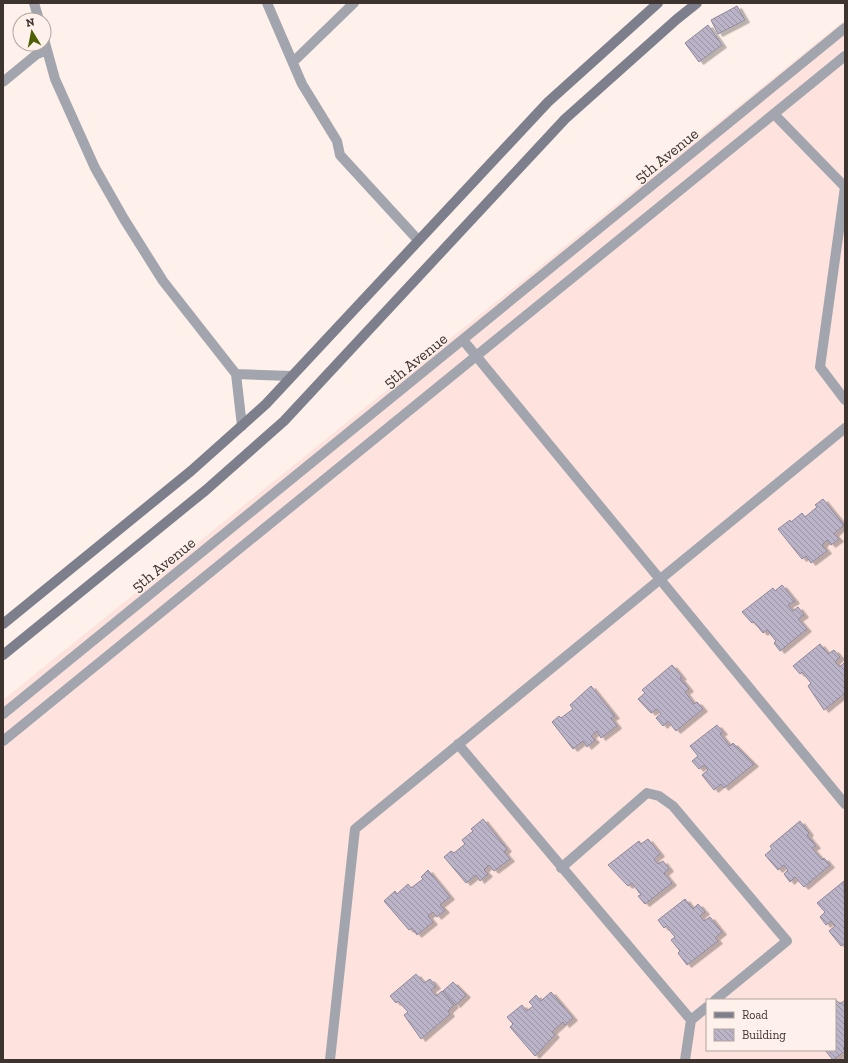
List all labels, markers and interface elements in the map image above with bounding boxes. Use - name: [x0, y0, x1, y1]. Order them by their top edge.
- north arrow: [12, 12, 52, 52]
- text: N: [25, 15, 36, 30]
- street label: 5th Avenue: [631, 124, 702, 187]
- street label: 5th Avenue: [380, 329, 451, 392]
- street label: 5th Avenue: [128, 533, 199, 596]
- legend: [706, 999, 836, 1051]
- text: Road: [742, 1008, 768, 1022]
- text: Building: [742, 1028, 786, 1042]

